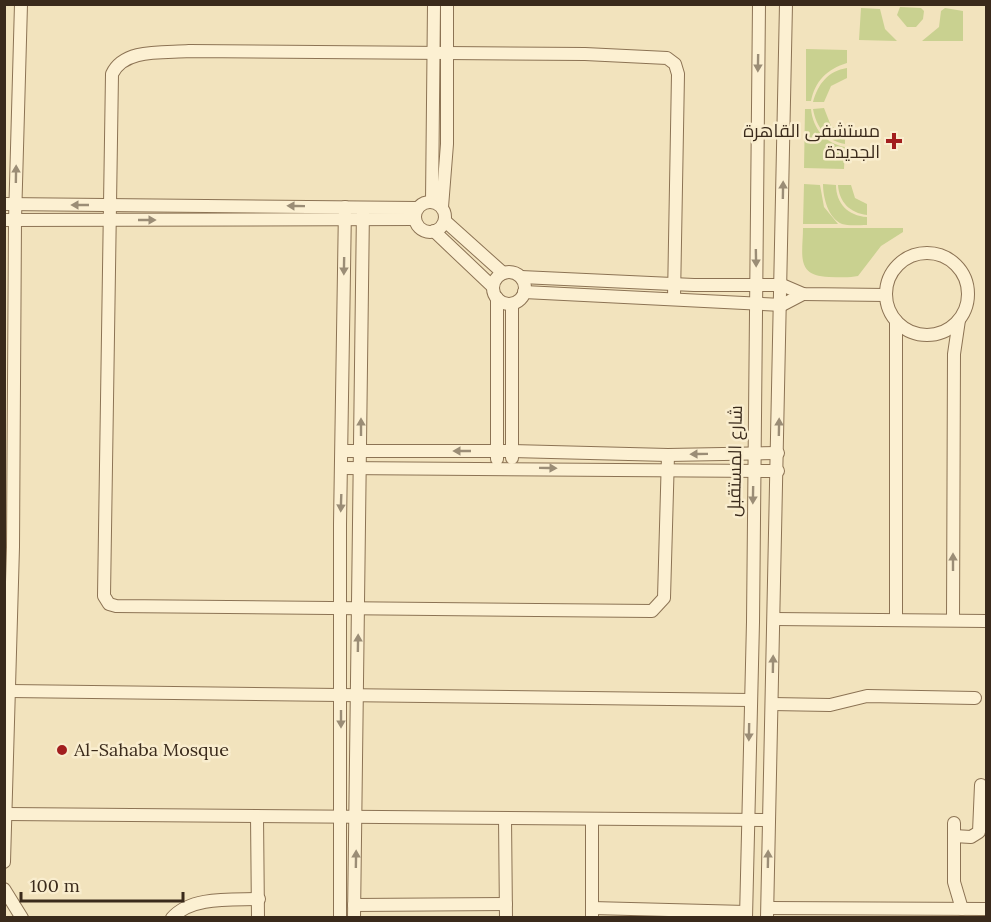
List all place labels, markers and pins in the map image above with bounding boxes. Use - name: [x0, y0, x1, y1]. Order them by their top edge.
- place label: مستشفى القاهرة الجديدة: [743, 119, 880, 163]
- marker: مستشفى القاهرة الجديدة: [885, 132, 903, 150]
- place label: Al-Sahaba Mosque: [73, 738, 229, 761]
- marker: Al-Sahaba Mosque: [55, 743, 69, 757]

